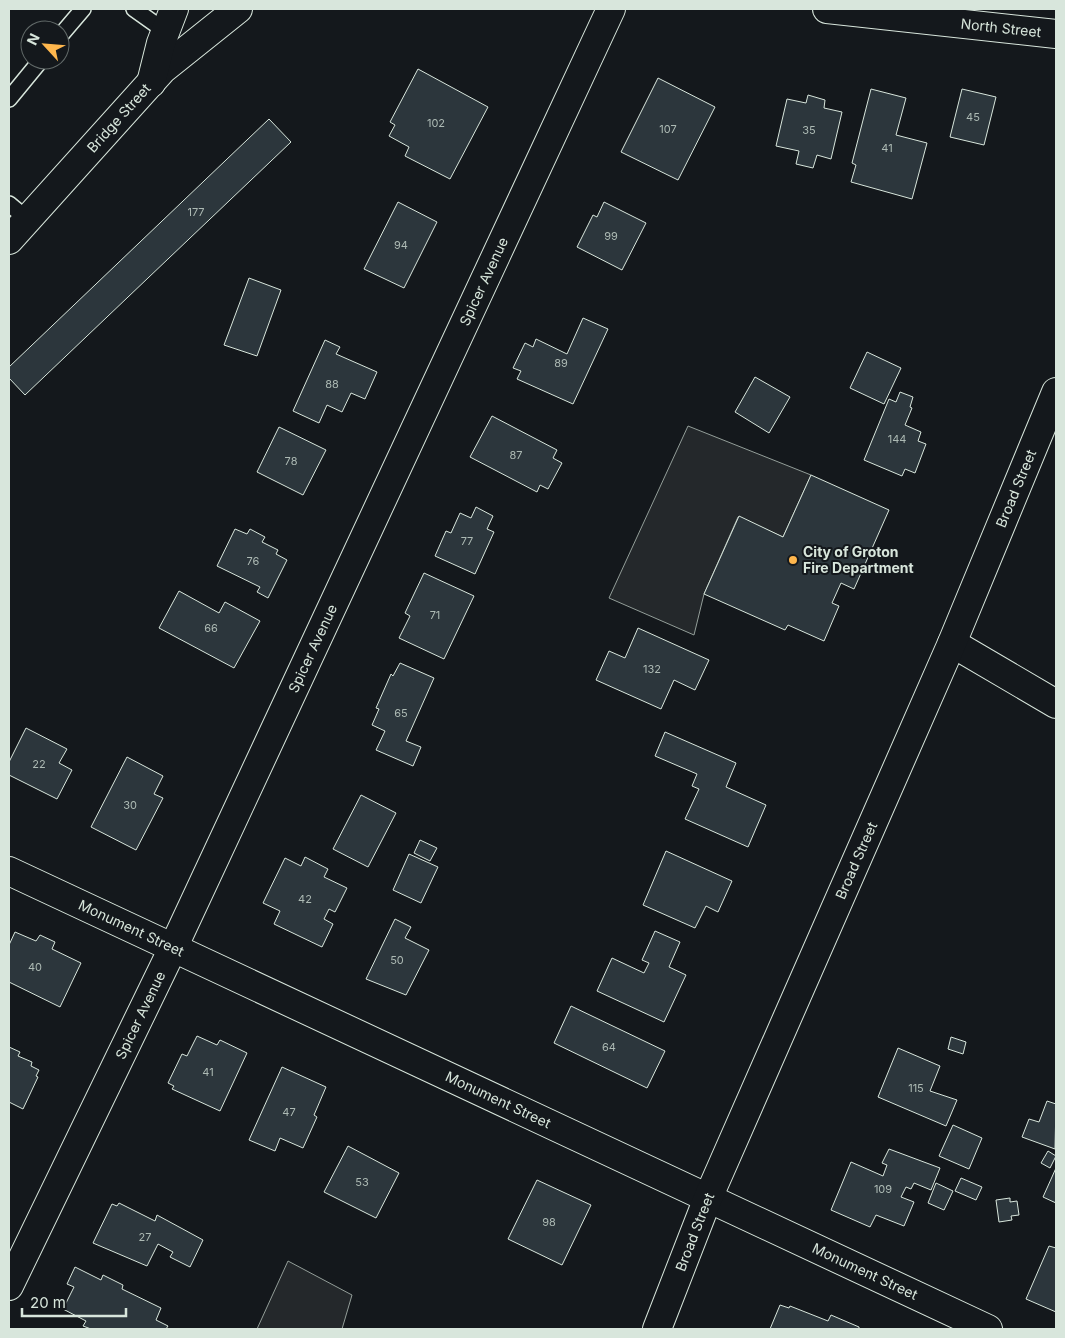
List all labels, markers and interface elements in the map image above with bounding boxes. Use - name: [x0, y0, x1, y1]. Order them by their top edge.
- street label: North Street: [960, 15, 1043, 40]
- north arrow: [20, 20, 70, 70]
- text: N: [23, 31, 43, 48]
- street label: Bridge Street: [83, 80, 154, 156]
- house number: 45: [966, 110, 980, 124]
- house number: 102: [427, 116, 445, 130]
- house number: 107: [659, 122, 677, 136]
- house number: 35: [802, 123, 816, 137]
- house number: 41: [881, 141, 893, 155]
- house number: 177: [187, 205, 205, 219]
- house number: 99: [604, 229, 618, 243]
- street label: Spicer Avenue: [455, 235, 511, 328]
- house number: 94: [394, 238, 408, 252]
- house number: 89: [554, 356, 568, 370]
- house number: 88: [325, 377, 339, 391]
- house number: 144: [888, 432, 906, 446]
- street label: Broad Street: [992, 447, 1039, 530]
- house number: 87: [509, 448, 523, 462]
- house number: 78: [285, 454, 298, 468]
- house number: 77: [461, 534, 473, 548]
- place label: City of Groton Fire Department: [803, 543, 914, 576]
- house number: 76: [247, 554, 260, 568]
- marker: City of Groton Fire Department: [787, 554, 799, 566]
- street label: Spicer Avenue: [284, 602, 340, 695]
- house number: 71: [430, 608, 440, 622]
- house number: 66: [204, 621, 218, 635]
- house number: 132: [643, 662, 661, 676]
- house number: 65: [394, 706, 408, 720]
- house number: 22: [32, 757, 46, 771]
- house number: 30: [123, 798, 137, 812]
- street label: Broad Street: [831, 819, 880, 902]
- house number: 42: [298, 892, 312, 906]
- street label: Monument Street: [76, 896, 187, 960]
- house number: 50: [390, 953, 404, 967]
- house number: 40: [28, 960, 42, 974]
- street label: Spicer Avenue: [111, 968, 168, 1062]
- house number: 64: [602, 1040, 616, 1054]
- house number: 41: [202, 1065, 214, 1079]
- street label: Monument Street: [443, 1067, 554, 1131]
- house number: 115: [908, 1081, 924, 1095]
- house number: 47: [282, 1105, 296, 1119]
- house number: 53: [355, 1175, 369, 1189]
- house number: 109: [874, 1182, 892, 1196]
- street label: Broad Street: [671, 1190, 717, 1274]
- house number: 98: [542, 1215, 556, 1229]
- house number: 27: [139, 1230, 151, 1244]
- street label: Monument Street: [810, 1239, 921, 1303]
- scale bar: [22, 1286, 126, 1318]
- text: 20 m: [30, 1293, 66, 1312]

